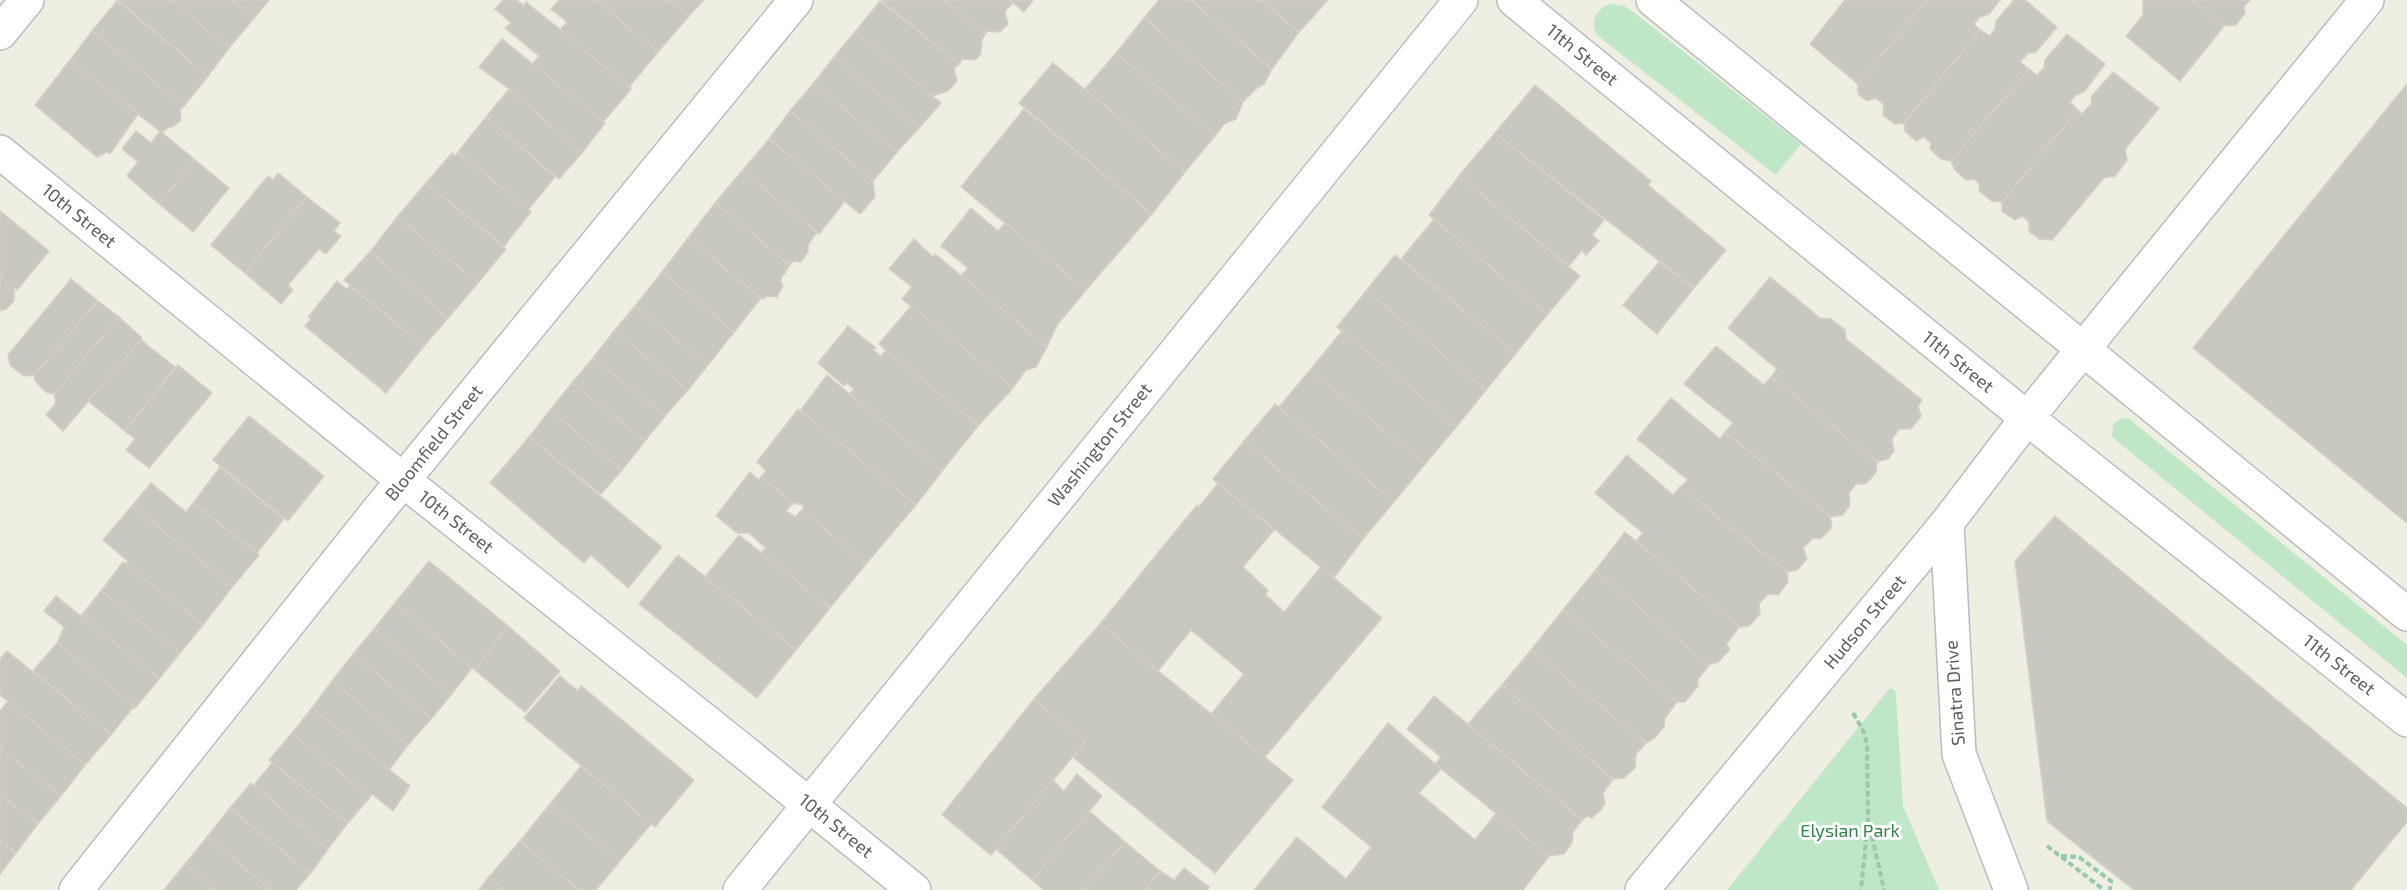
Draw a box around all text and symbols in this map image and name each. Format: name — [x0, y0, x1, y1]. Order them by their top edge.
street label: 11th Street — [1542, 19, 1623, 90]
street label: 10th Street — [38, 179, 121, 252]
street label: 11th Street — [1918, 326, 1999, 397]
street label: Washington Street — [1043, 378, 1156, 511]
street label: Bloomfield Street — [380, 380, 487, 505]
street label: 10th Street — [415, 485, 499, 557]
street label: Hudson Street — [1818, 570, 1910, 673]
street label: 11th Street — [2299, 629, 2380, 699]
street label: Sinatra Drive — [1939, 640, 1969, 747]
street label: 10th Street — [795, 789, 878, 862]
park label: Elysian Park — [1800, 819, 1900, 841]

